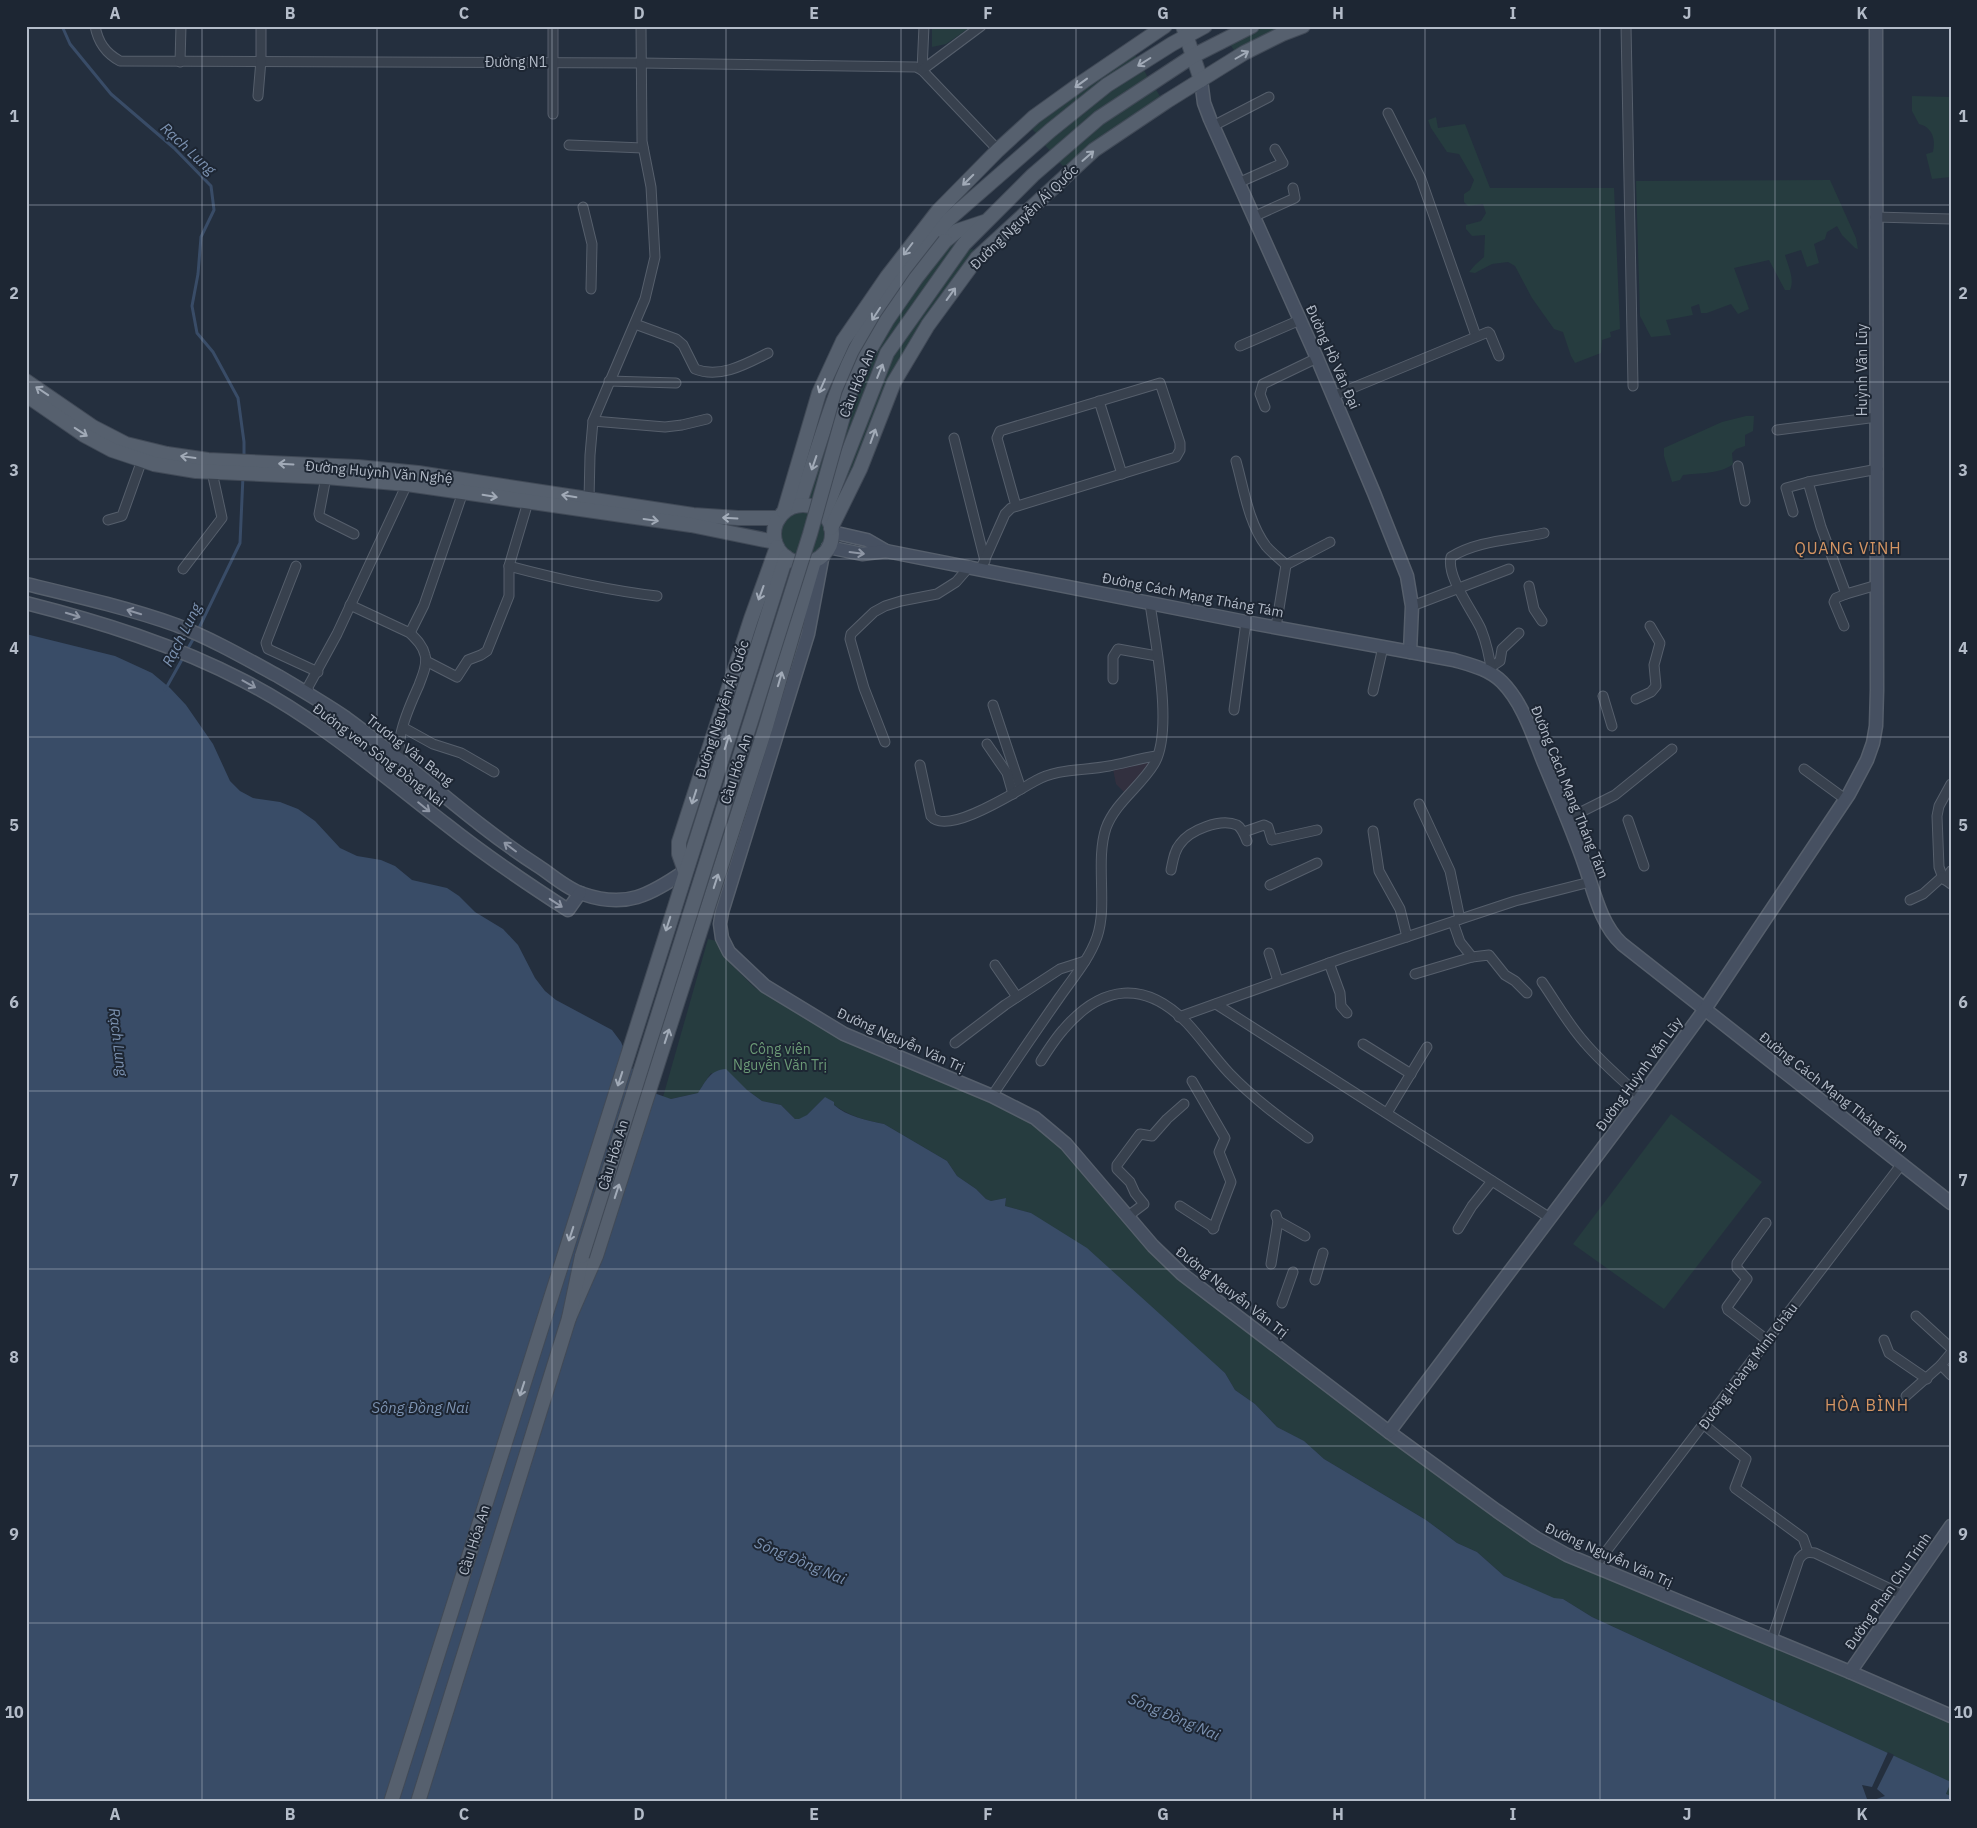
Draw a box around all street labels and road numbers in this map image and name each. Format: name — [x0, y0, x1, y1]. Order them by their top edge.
street label: Đường N1 — [485, 53, 547, 71]
street label: Đường Nguyễn Ái Quốc — [965, 160, 1082, 273]
street label: Đường Hồ Văn Đại — [1302, 302, 1364, 412]
street label: Huỳnh Văn Lũy — [1853, 324, 1871, 416]
street label: Cầu Hóa An — [835, 346, 879, 420]
street label: Đường Huỳnh Văn Nghệ — [305, 457, 454, 487]
street label: Đường Cách Mạng Tháng Tám — [1101, 569, 1285, 621]
street label: Đường Nguyễn Ái Quốc — [690, 638, 753, 780]
street label: Đường ven Sông Đồng Nai — [309, 699, 449, 811]
street label: Đường Cách Mạng Tháng Tám — [1527, 703, 1613, 881]
street label: Trương Văn Bang — [363, 710, 458, 790]
street label: Cầu Hóa An — [716, 732, 756, 806]
street label: Đường Nguyễn Văn Trị — [834, 1004, 968, 1076]
street label: Đường Huỳnh Văn Lũy — [1592, 1013, 1686, 1135]
street label: Đường Cách Mạng Tháng Tám — [1756, 1028, 1912, 1156]
street label: Cầu Hóa An — [594, 1118, 632, 1192]
street label: Đường Nguyễn Văn Trị — [1172, 1242, 1292, 1342]
street label: Đường Hoàng Minh Châu — [1695, 1299, 1801, 1433]
street label: Cầu Hóa An — [454, 1503, 494, 1577]
street label: Đường Nguyễn Văn Trị — [1542, 1519, 1676, 1591]
street label: Đường Phan Chu Trinh — [1841, 1529, 1935, 1653]

